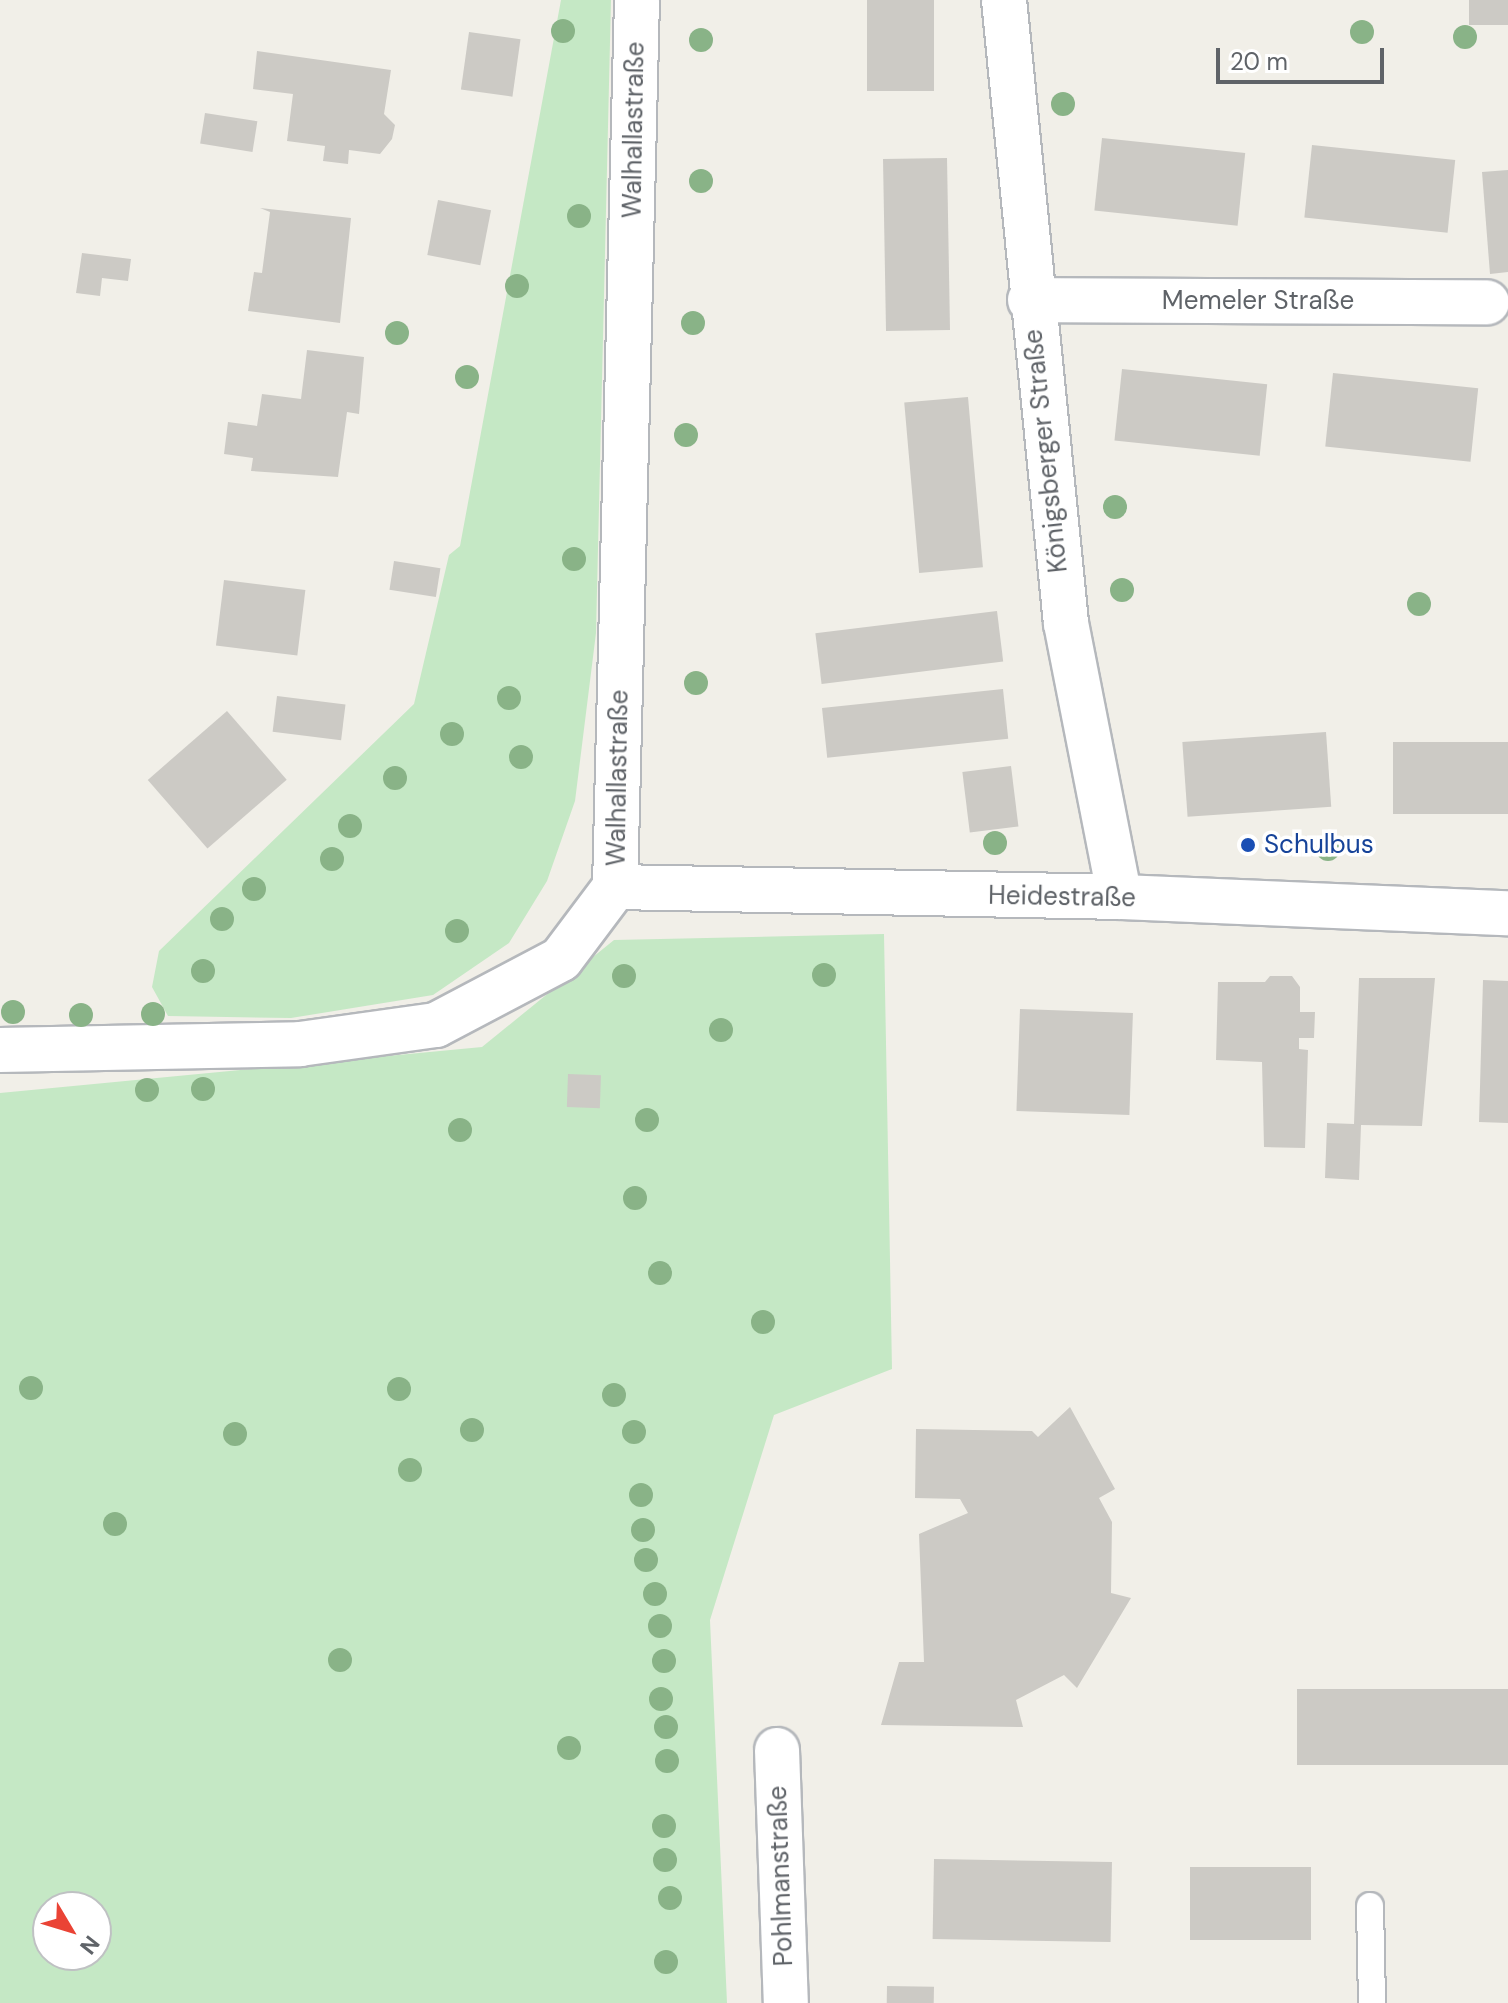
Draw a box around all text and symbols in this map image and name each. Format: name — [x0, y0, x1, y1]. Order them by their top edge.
scale bar — [1220, 32, 1388, 82]
street label: Walhallastraße — [617, 41, 651, 219]
text: 20 m — [1230, 46, 1288, 77]
street label: Memeler Straße — [1162, 285, 1354, 317]
street label: Königsberger Straße — [1018, 328, 1074, 574]
street label: Walhallastraße — [601, 689, 635, 867]
place label: Schulbus — [1264, 829, 1374, 861]
marker: Schulbus — [1239, 836, 1257, 854]
street label: Heidestraße — [988, 880, 1136, 914]
street label: Pohlmanstraße — [762, 1785, 800, 1967]
north arrow — [32, 1891, 112, 1971]
text: N — [73, 1930, 106, 1960]

